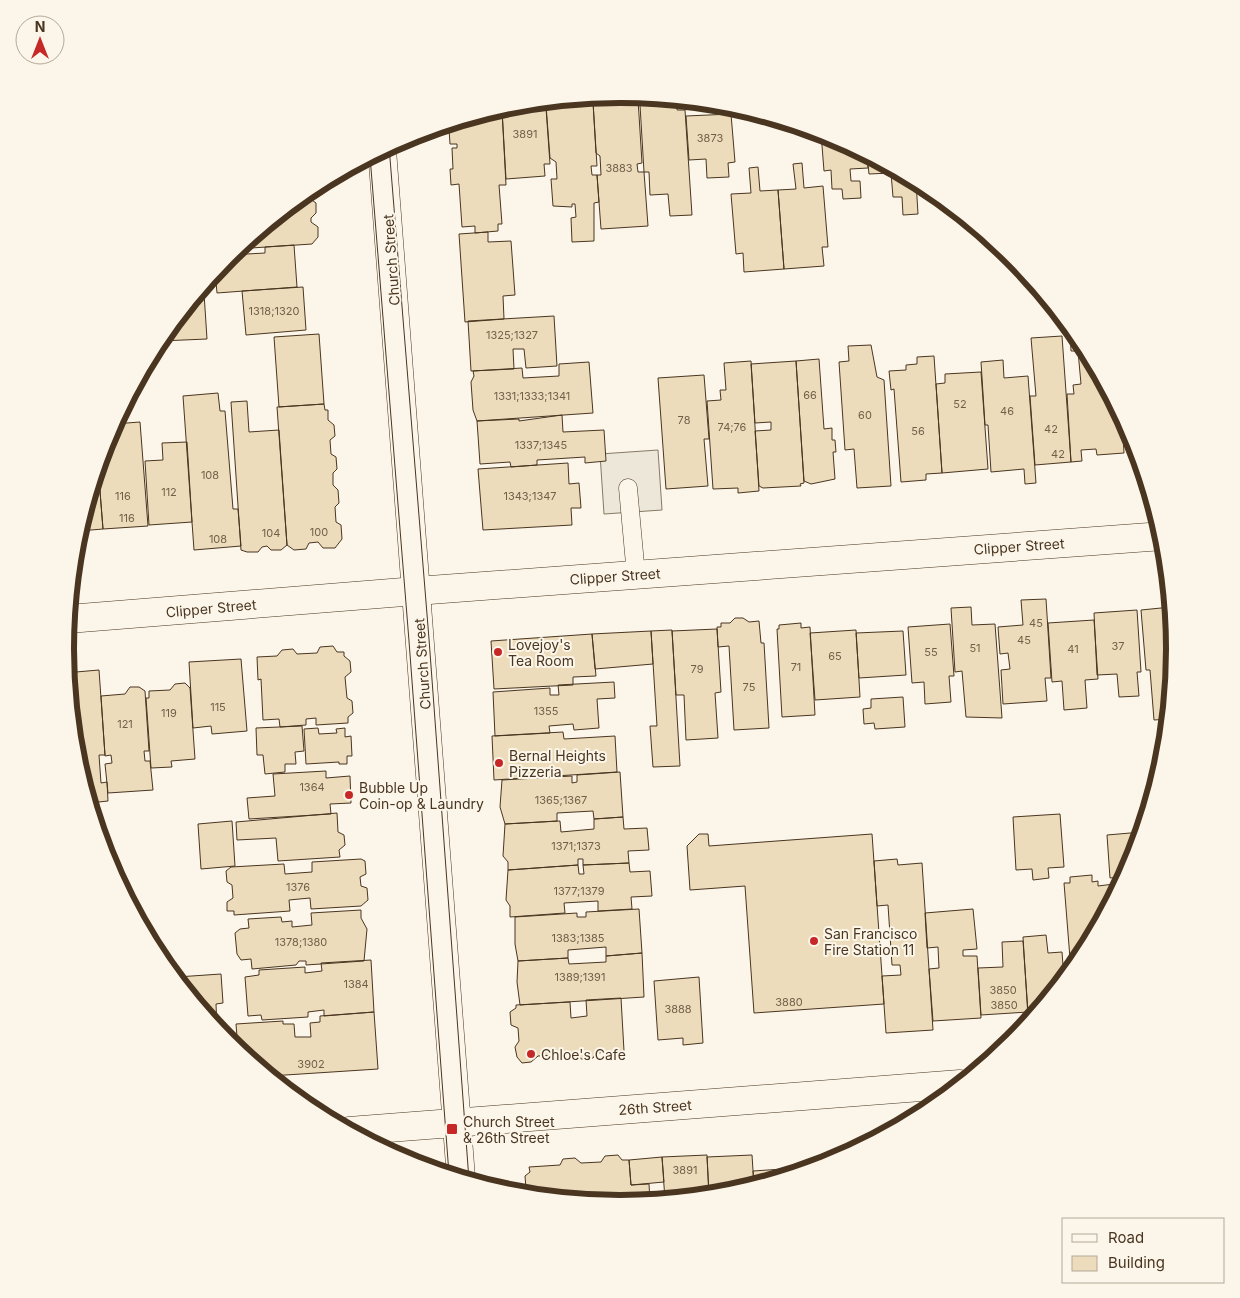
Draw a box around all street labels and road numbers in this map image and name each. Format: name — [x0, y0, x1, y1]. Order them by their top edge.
street label: Church Street — [379, 213, 403, 306]
street label: Clipper Street — [973, 534, 1065, 558]
street label: Clipper Street — [569, 564, 661, 588]
street label: Clipper Street — [165, 596, 257, 620]
street label: Church Street — [410, 617, 434, 710]
street label: 26th Street — [618, 1096, 693, 1118]

